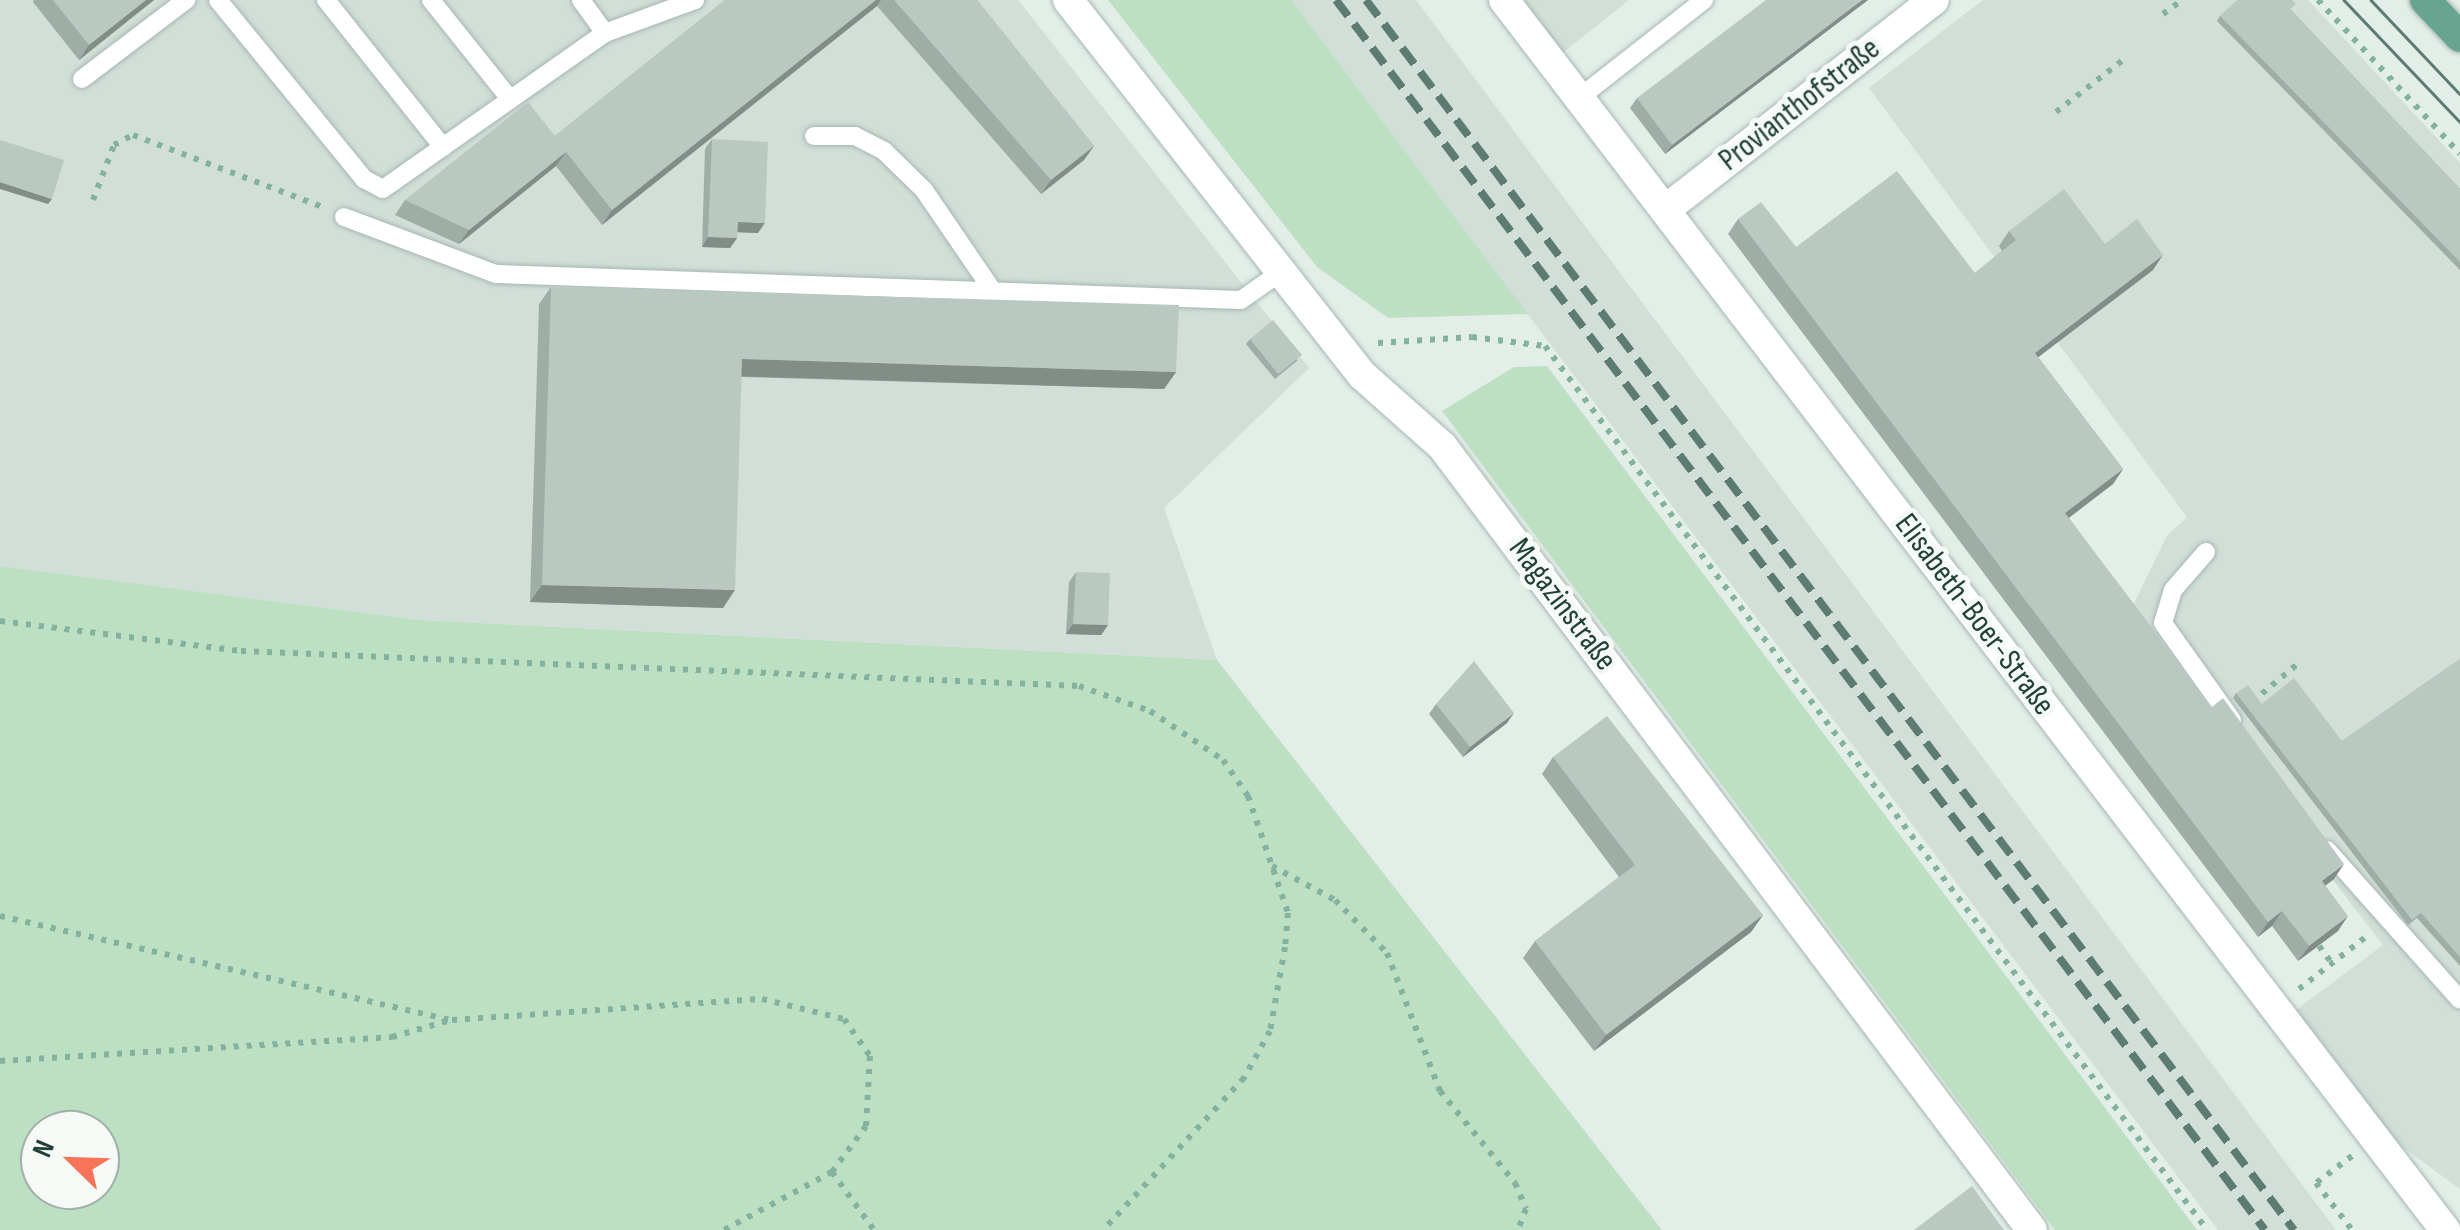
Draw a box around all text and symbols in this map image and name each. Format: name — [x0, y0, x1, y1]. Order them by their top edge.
street label: Provianthofstraße — [1712, 30, 1888, 180]
street label: Elisabeth-Boer-Straße — [1886, 507, 2062, 723]
street label: Magazinstraße — [1500, 531, 1624, 679]
north arrow — [20, 1110, 120, 1210]
text: N — [26, 1136, 62, 1162]

